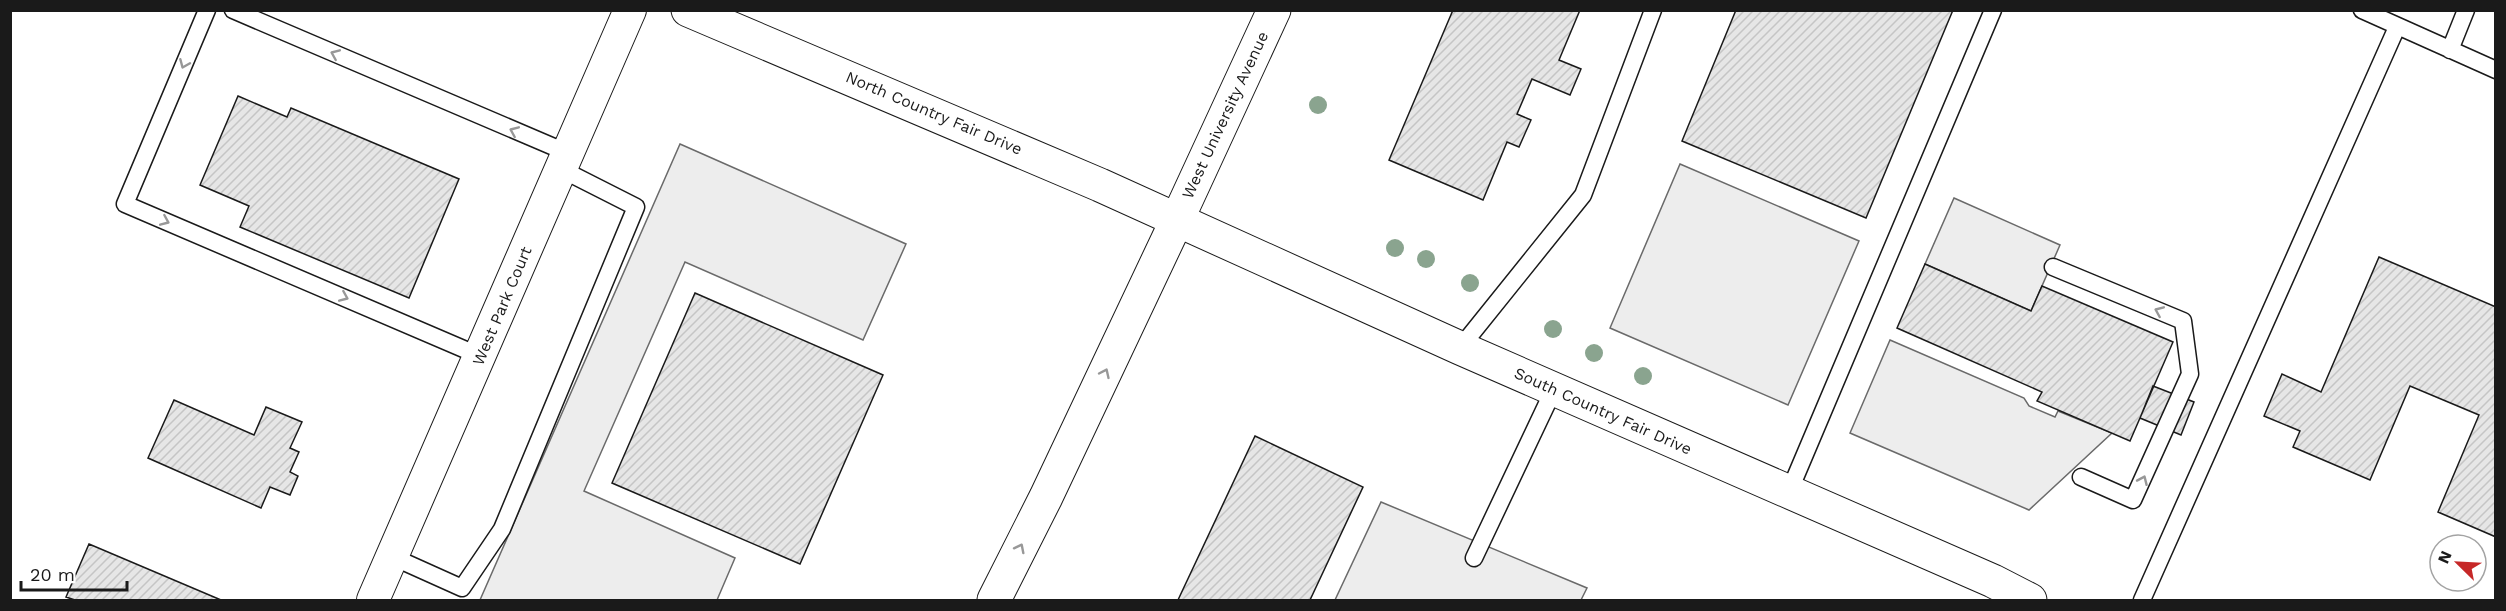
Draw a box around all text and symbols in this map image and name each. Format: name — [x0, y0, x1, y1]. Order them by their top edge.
street label: West University Avenue — [1178, 28, 1272, 202]
one-way arrow — [330, 49, 341, 61]
one-way arrow — [180, 58, 192, 69]
street label: North Country Fair Drive — [843, 67, 1025, 159]
one-way arrow — [509, 126, 520, 138]
one-way arrow — [159, 214, 170, 226]
street label: West Park Court — [468, 243, 536, 368]
one-way arrow — [338, 290, 349, 302]
one-way arrow — [2154, 306, 2165, 318]
street label: South Country Fair Drive — [1511, 363, 1695, 459]
one-way arrow — [1097, 368, 1109, 379]
one-way arrow — [2135, 475, 2147, 486]
north arrow — [2428, 533, 2488, 593]
one-way arrow — [1013, 544, 1025, 555]
text: N — [2434, 548, 2456, 566]
scale bar — [21, 554, 128, 592]
text: 20 m — [30, 564, 75, 585]

